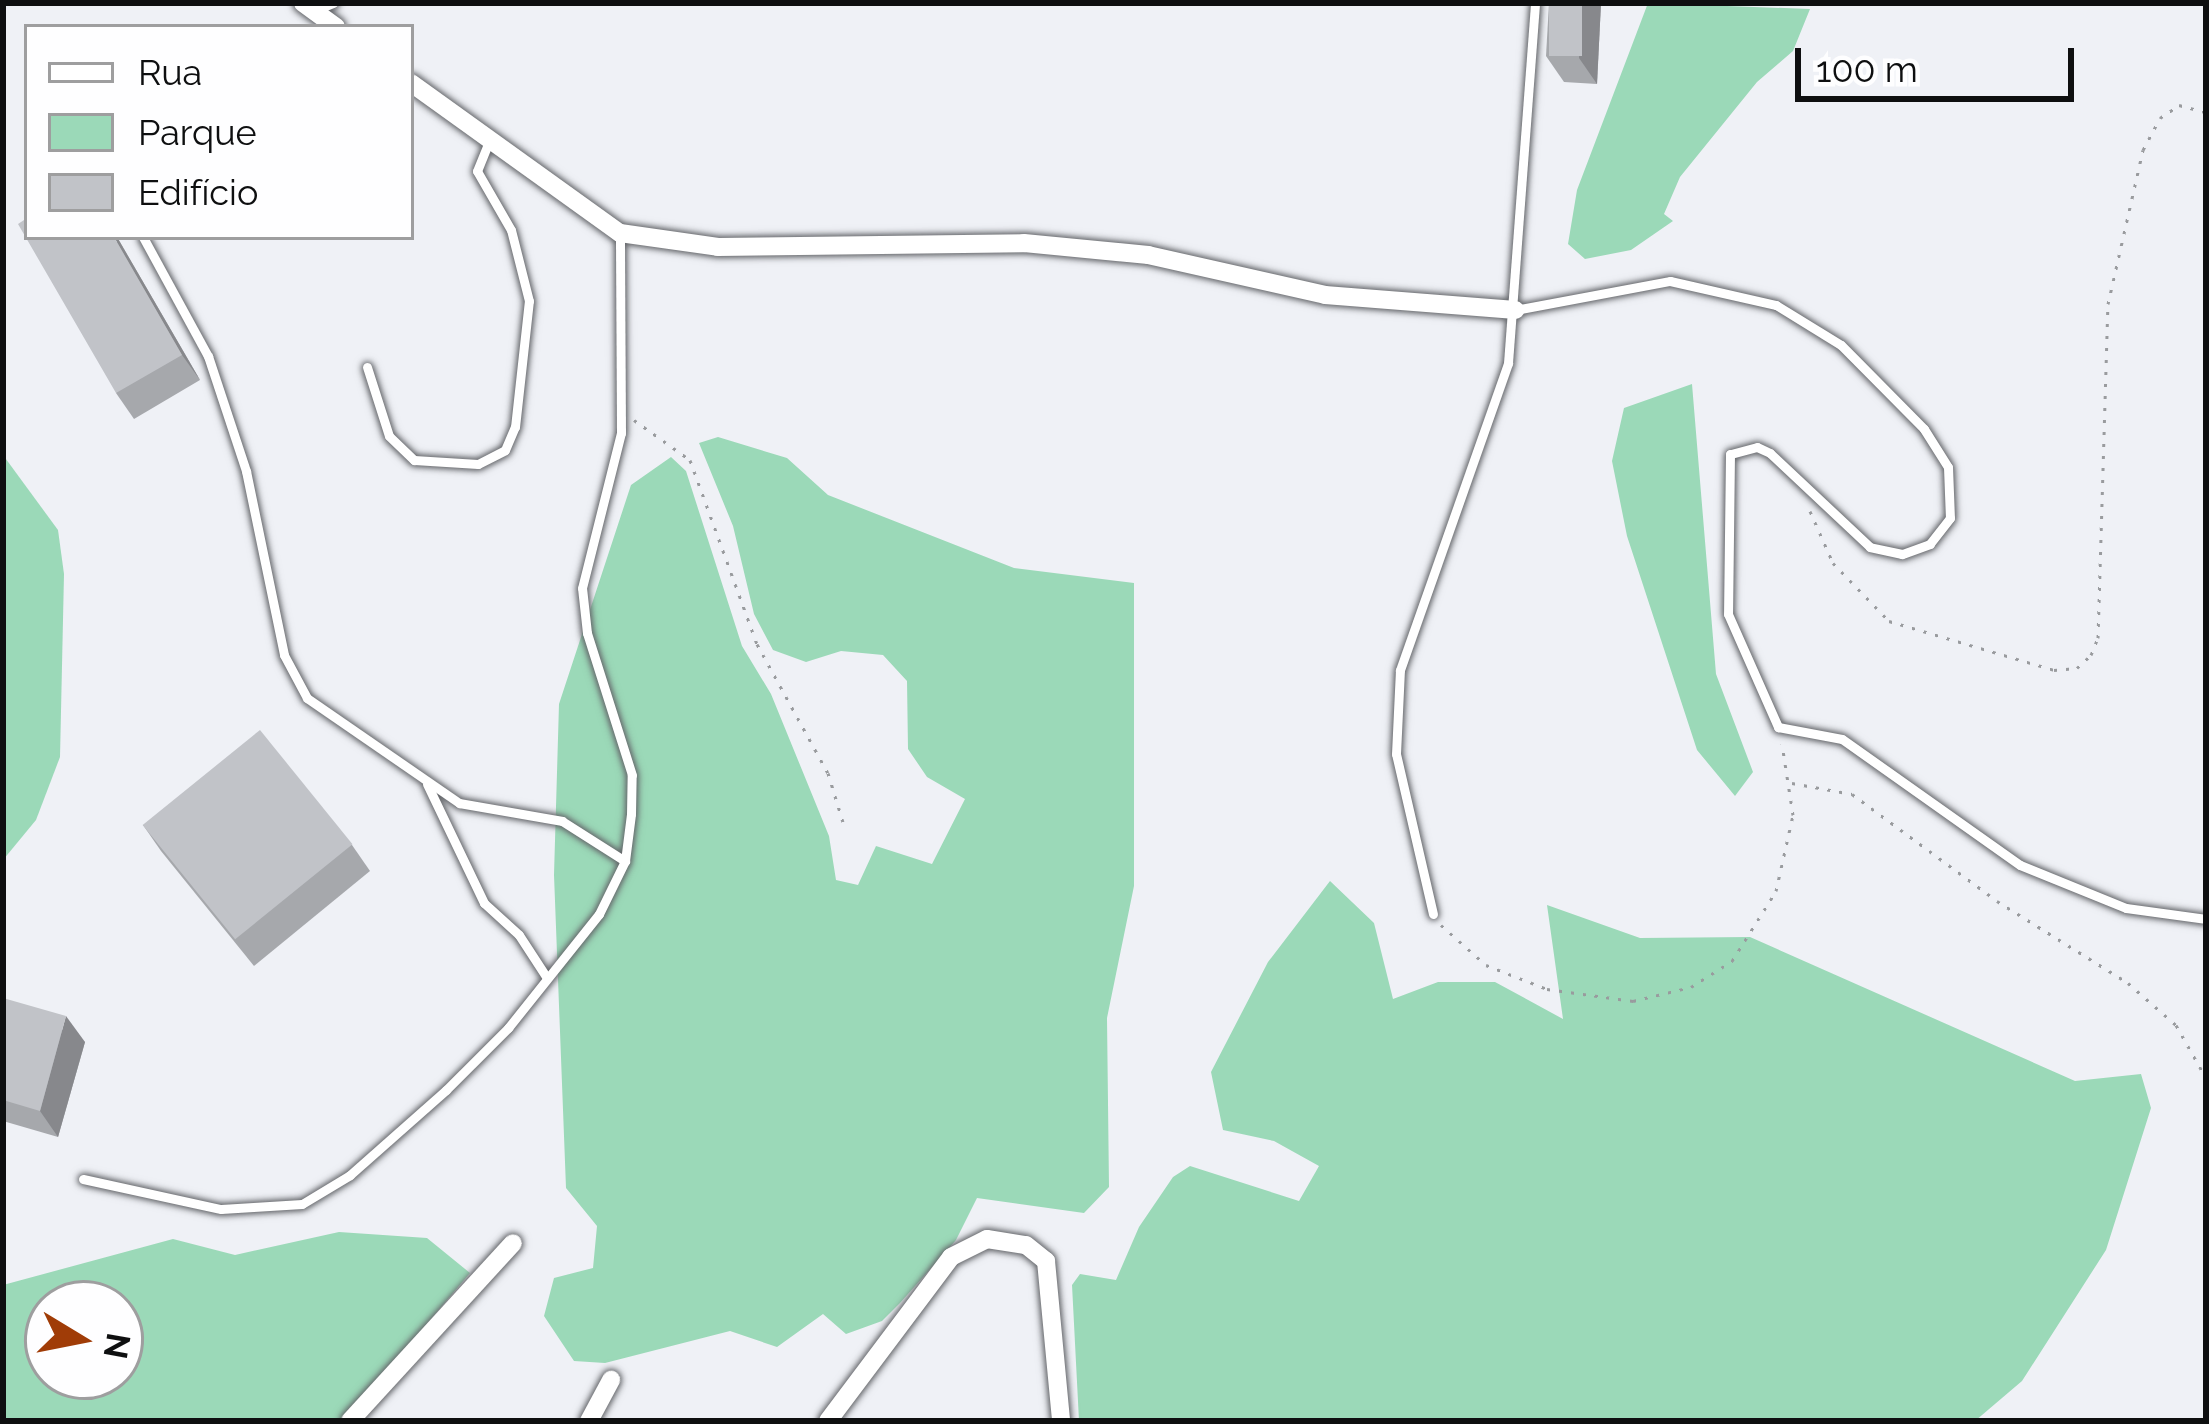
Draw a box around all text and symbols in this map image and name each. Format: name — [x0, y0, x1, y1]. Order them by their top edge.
legend — [24, 24, 414, 240]
scale bar — [1801, 24, 2080, 98]
text: 100 m — [1816, 48, 1918, 90]
text: Rua — [138, 51, 202, 93]
text: Parque — [138, 111, 257, 153]
text: Edifício — [138, 171, 258, 213]
north arrow — [24, 1280, 144, 1400]
text: N — [96, 1330, 138, 1362]

